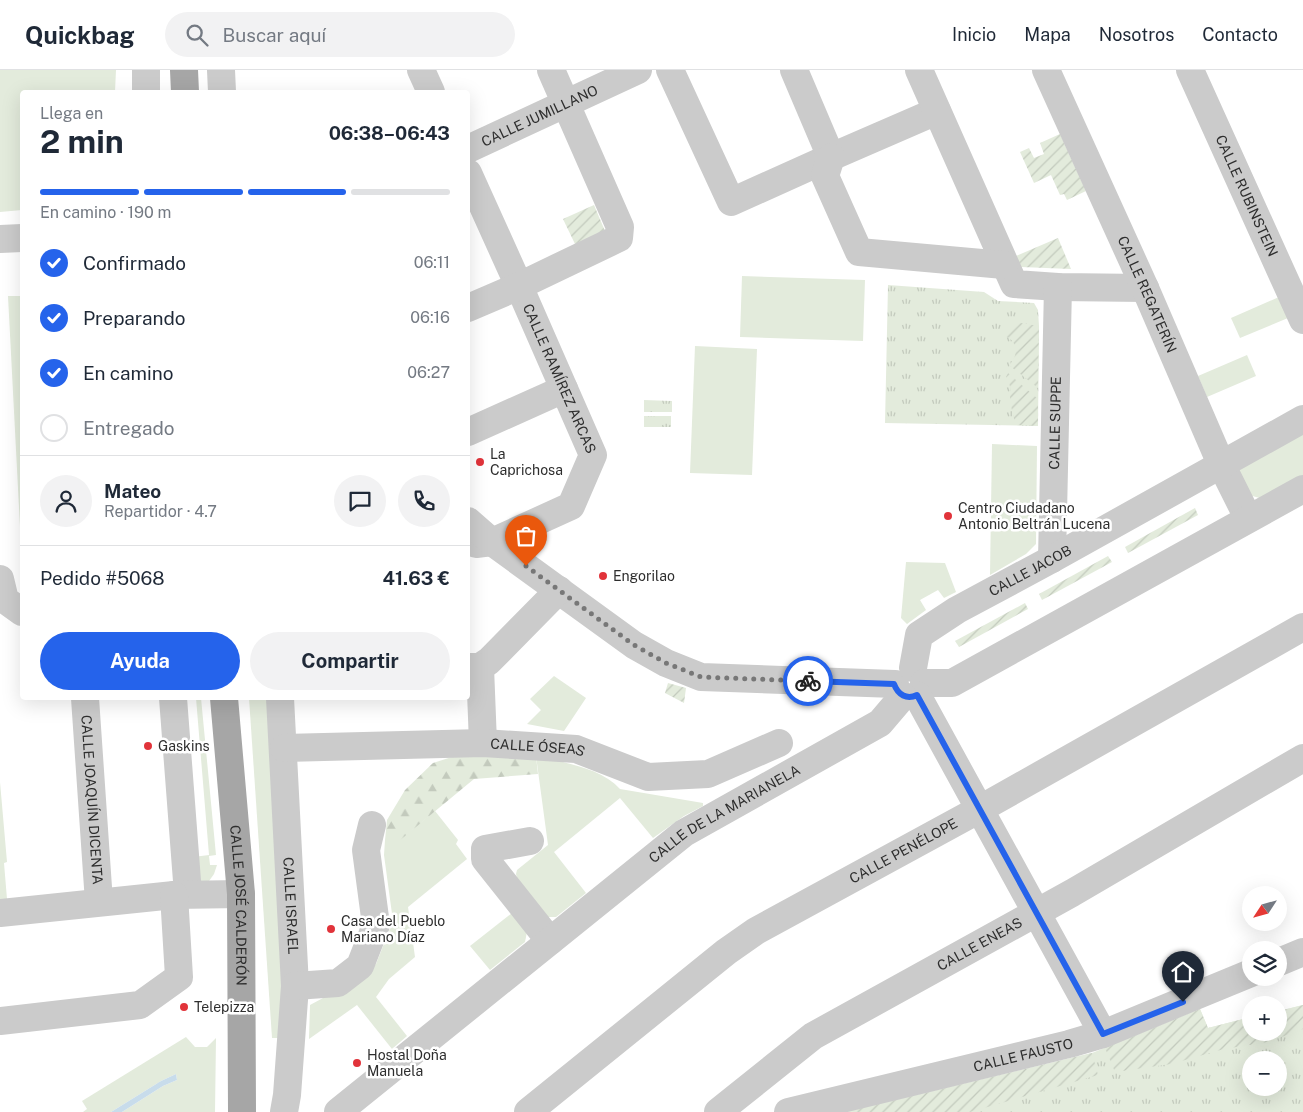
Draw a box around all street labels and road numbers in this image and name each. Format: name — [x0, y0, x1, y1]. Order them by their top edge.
street label: CALLE JUMILLANO — [479, 82, 600, 150]
street label: CALLE RUBINSTEIN — [1212, 133, 1281, 259]
street label: CALLE REGATERÍN — [1114, 233, 1180, 355]
street label: CALLE RAMÍREZ ARCAS — [520, 301, 599, 456]
street label: CALLE SUPPE — [1046, 376, 1064, 470]
street label: CALLE JACOB — [986, 542, 1074, 599]
street label: CALLE JOAQUÍN DICENTA — [78, 714, 106, 885]
street label: CALLE ÓSEAS — [490, 735, 588, 760]
street label: CALLE DE LA MARIANELA — [646, 762, 803, 866]
street label: CALLE PENÉLOPE — [847, 815, 960, 887]
street label: CALLE JOSÉ CALDERÓN — [227, 824, 251, 986]
street label: CALLE ISRAEL — [280, 857, 301, 955]
street label: CALLE ENEAS — [934, 914, 1025, 974]
street label: CALLE FAUSTO — [972, 1035, 1075, 1075]

